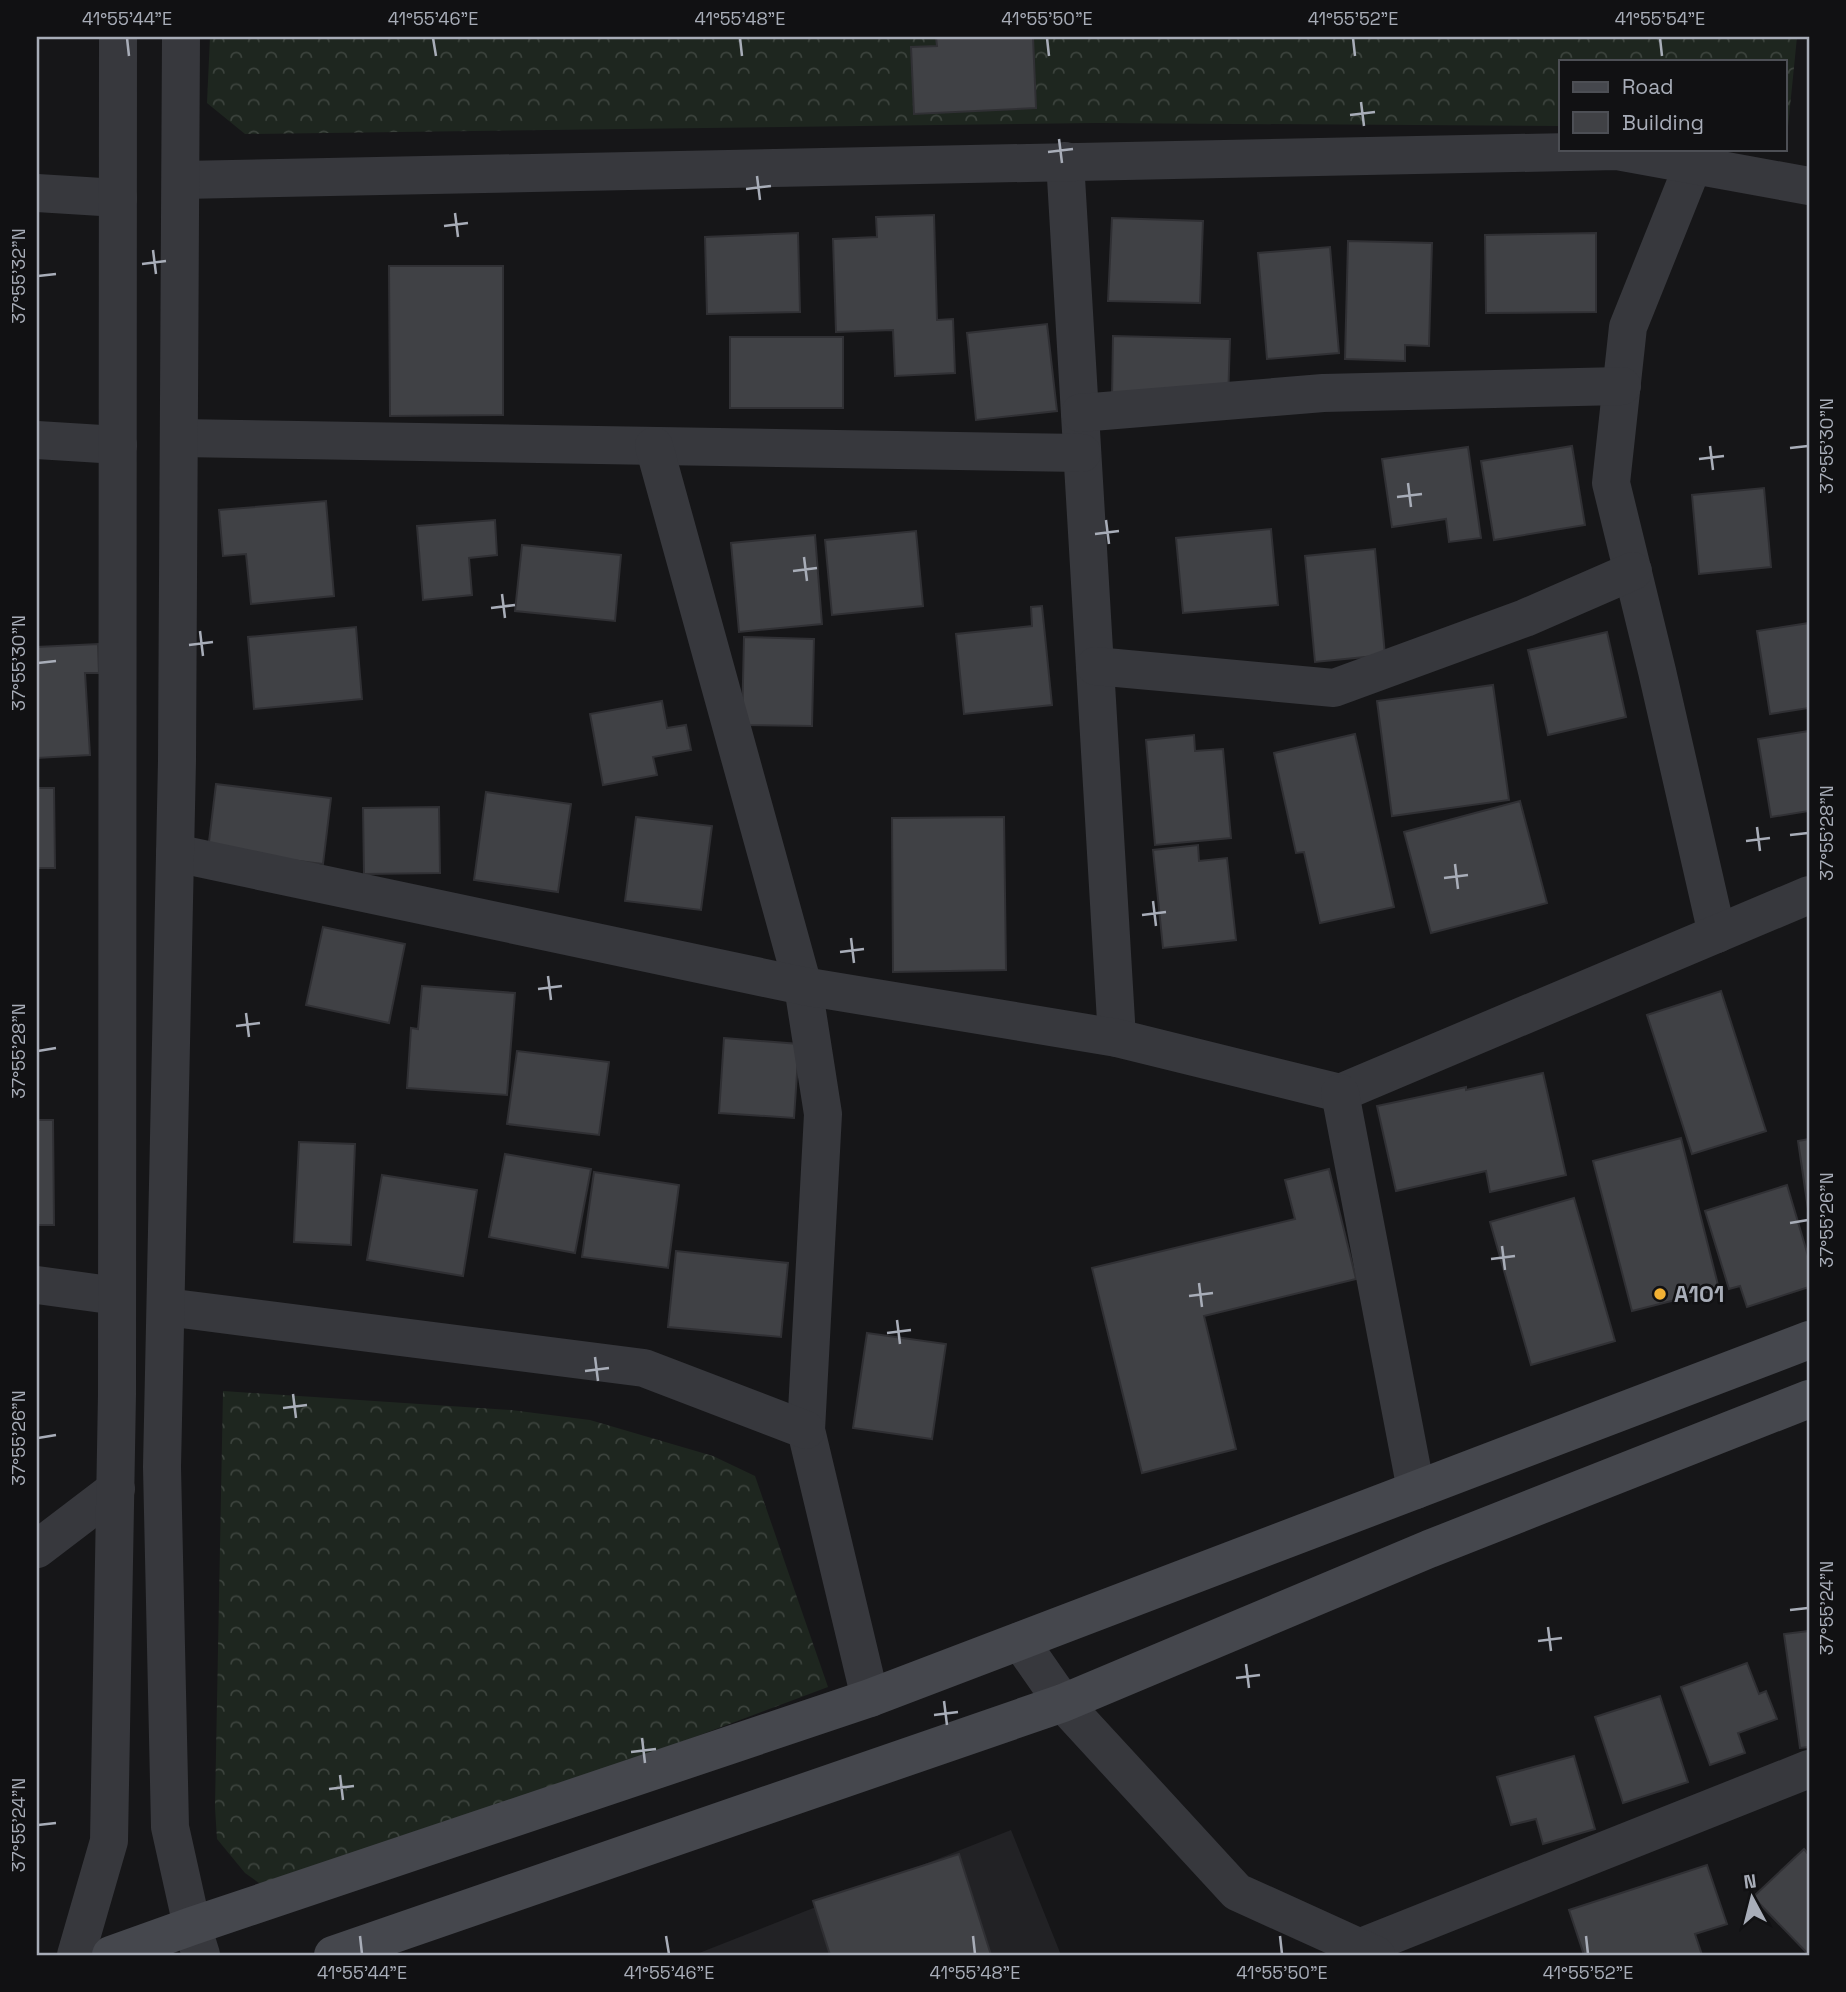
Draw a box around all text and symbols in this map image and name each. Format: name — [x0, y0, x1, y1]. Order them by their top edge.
text: 41°55'44"E — [82, 7, 172, 30]
text: 41°55'46"E — [388, 7, 478, 30]
text: 41°55'48"E — [695, 7, 785, 30]
text: 41°55'50"E — [1001, 7, 1093, 30]
text: 41°55'52"E — [1308, 7, 1398, 30]
text: 41°55'54"E — [1615, 7, 1705, 30]
legend — [1559, 60, 1786, 150]
text: Road — [1622, 73, 1674, 100]
text: Building — [1622, 109, 1704, 136]
text: 37°55'32"N — [7, 228, 30, 324]
text: 37°55'30"N — [1815, 398, 1838, 494]
text: 37°55'30"N — [7, 615, 30, 711]
text: 37°55'28"N — [1815, 785, 1838, 881]
text: 37°55'28"N — [7, 1003, 30, 1099]
text: 37°55'26"N — [1815, 1172, 1838, 1268]
place label: A101 — [1674, 1279, 1724, 1309]
marker: A101 — [1652, 1286, 1668, 1302]
text: 37°55'26"N — [7, 1390, 30, 1486]
text: 37°55'24"N — [1815, 1561, 1838, 1655]
text: 37°55'24"N — [7, 1778, 30, 1872]
north arrow — [1716, 1862, 1786, 1932]
text: N — [1742, 1868, 1758, 1895]
text: 41°55'44"E — [317, 1961, 407, 1984]
text: 41°55'46"E — [624, 1961, 714, 1984]
text: 41°55'48"E — [930, 1961, 1020, 1984]
text: 41°55'50"E — [1236, 1961, 1328, 1984]
text: 41°55'52"E — [1543, 1961, 1633, 1984]

